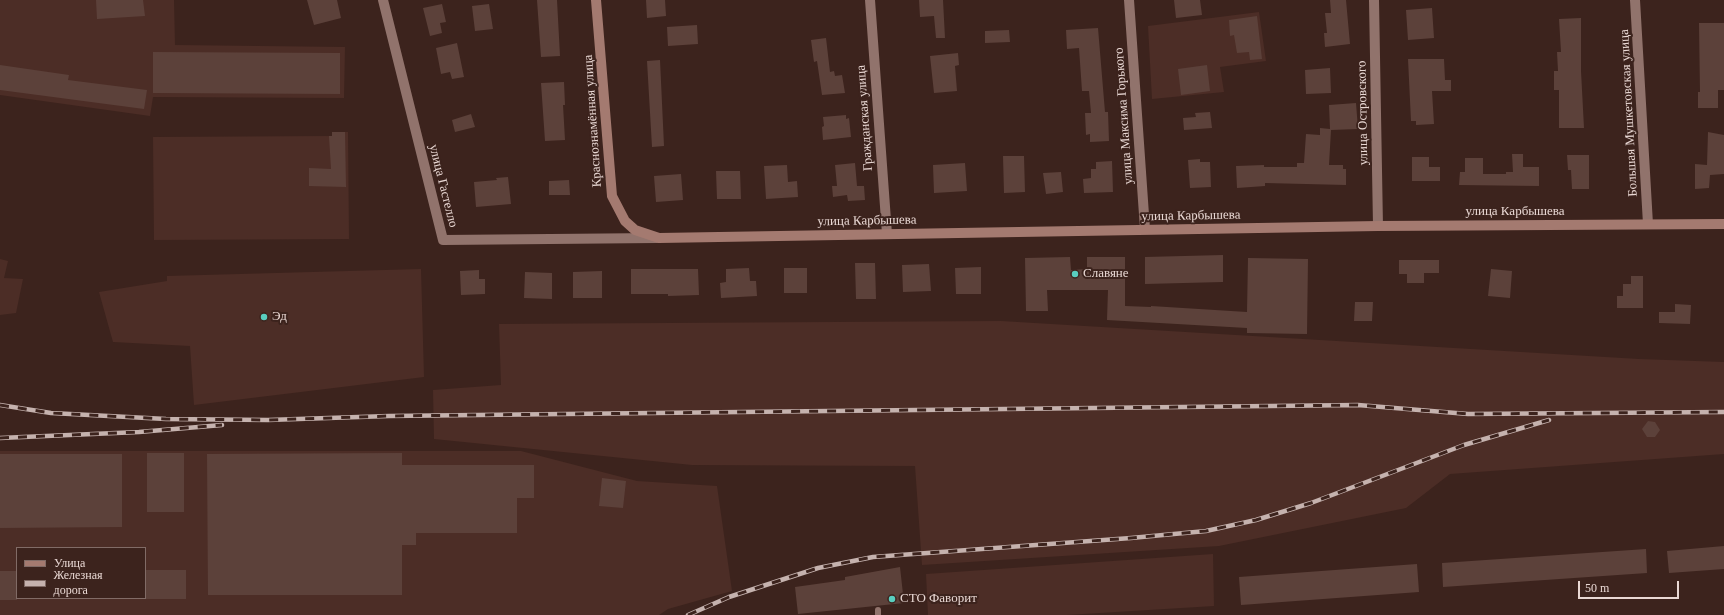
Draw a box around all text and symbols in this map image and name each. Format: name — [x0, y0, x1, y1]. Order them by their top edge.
street label: Большая Мушкетовская улица — [1617, 29, 1641, 197]
street label: улица Максима Горького — [1111, 47, 1137, 185]
street label: Краснознамённая улица — [581, 54, 605, 188]
street label: улица Островского — [1354, 60, 1372, 166]
street label: Гражданская улица — [854, 64, 876, 172]
street label: улица Гастелло — [425, 143, 461, 229]
street label: улица Карбышева — [1466, 204, 1564, 220]
street label: улица Карбышева — [1141, 207, 1241, 225]
street label: улица Карбышева — [817, 212, 917, 230]
place label: Славяне — [1083, 266, 1129, 282]
marker: Славяне — [1070, 269, 1080, 279]
place label: Эд — [272, 309, 287, 325]
marker: Эд — [259, 312, 269, 322]
legend — [16, 547, 146, 599]
text: Улица — [54, 556, 85, 570]
text: Железная дорога — [54, 568, 103, 597]
scale bar — [1580, 573, 1681, 599]
text: 50 m — [1585, 581, 1609, 595]
place label: СТО Фаворит — [900, 591, 977, 607]
marker: СТО Фаворит — [887, 594, 897, 604]

